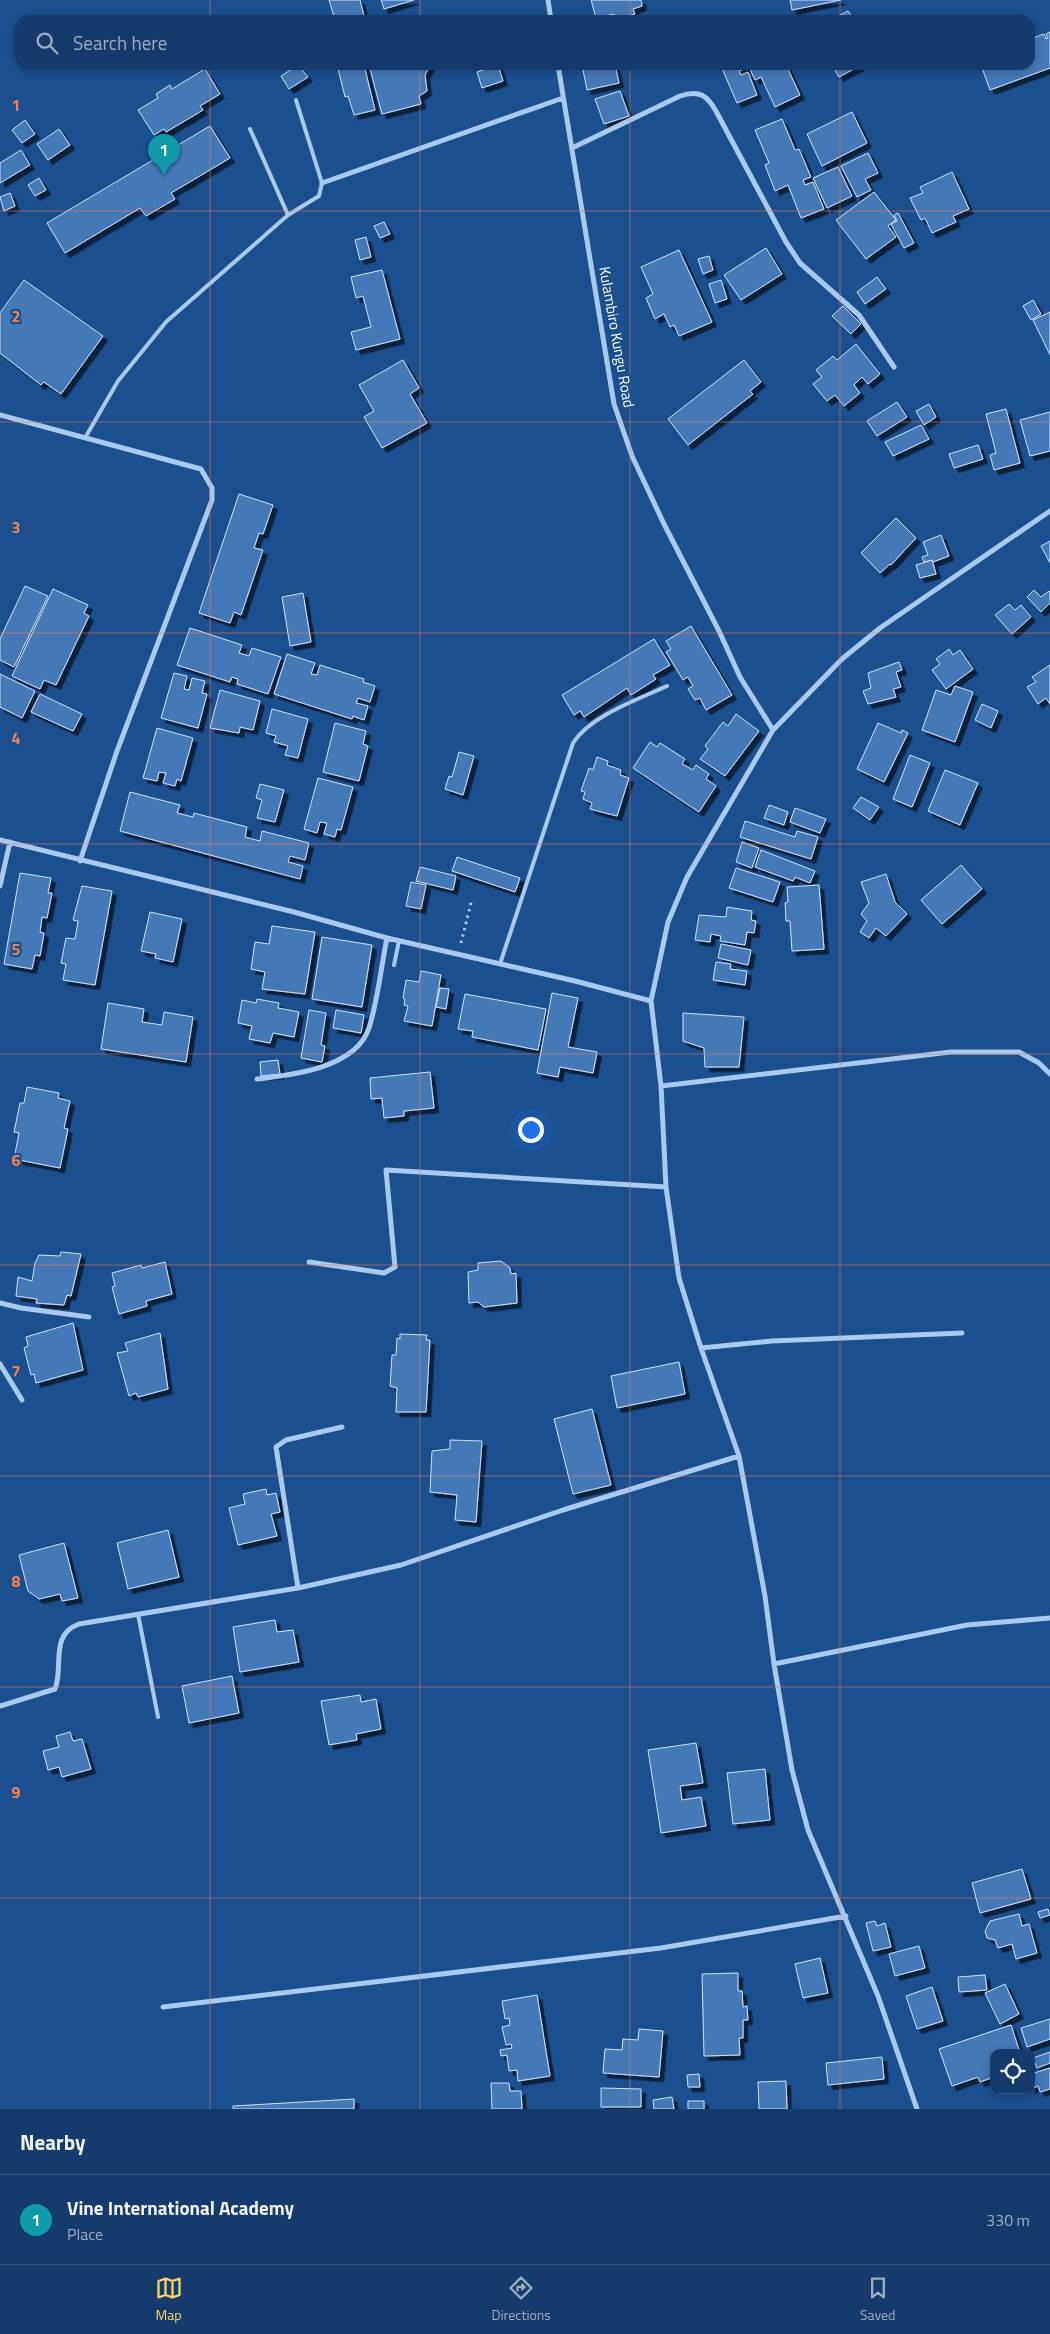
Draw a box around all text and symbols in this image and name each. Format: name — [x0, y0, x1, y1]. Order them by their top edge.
search box — [15, 15, 1035, 70]
text: Search here — [73, 28, 167, 57]
icon: search — [33, 29, 61, 57]
text: 1 — [12, 93, 20, 117]
pin: 1 — [148, 134, 180, 175]
street label: Kulambiro Kungu Road — [593, 265, 641, 409]
text: 2 — [12, 304, 20, 328]
text: 3 — [12, 515, 20, 539]
text: 4 — [12, 726, 21, 750]
text: 5 — [12, 937, 21, 961]
your location — [518, 1117, 544, 1143]
text: 6 — [12, 1148, 21, 1172]
text: 7 — [12, 1359, 20, 1383]
text: 8 — [12, 1569, 21, 1593]
text: 9 — [12, 1780, 21, 1804]
map controls — [990, 2049, 1035, 2094]
button: locate — [990, 2049, 1035, 2094]
text: Nearby — [20, 2126, 85, 2158]
text: Vine International Academy — [67, 2193, 294, 2222]
text: 1 — [32, 2208, 40, 2232]
text: 330 m — [986, 2208, 1030, 2232]
text: Place — [67, 2222, 103, 2246]
tab: Map — [155, 2274, 183, 2325]
tab: Directions — [492, 2274, 551, 2325]
tab: Saved — [860, 2274, 896, 2325]

